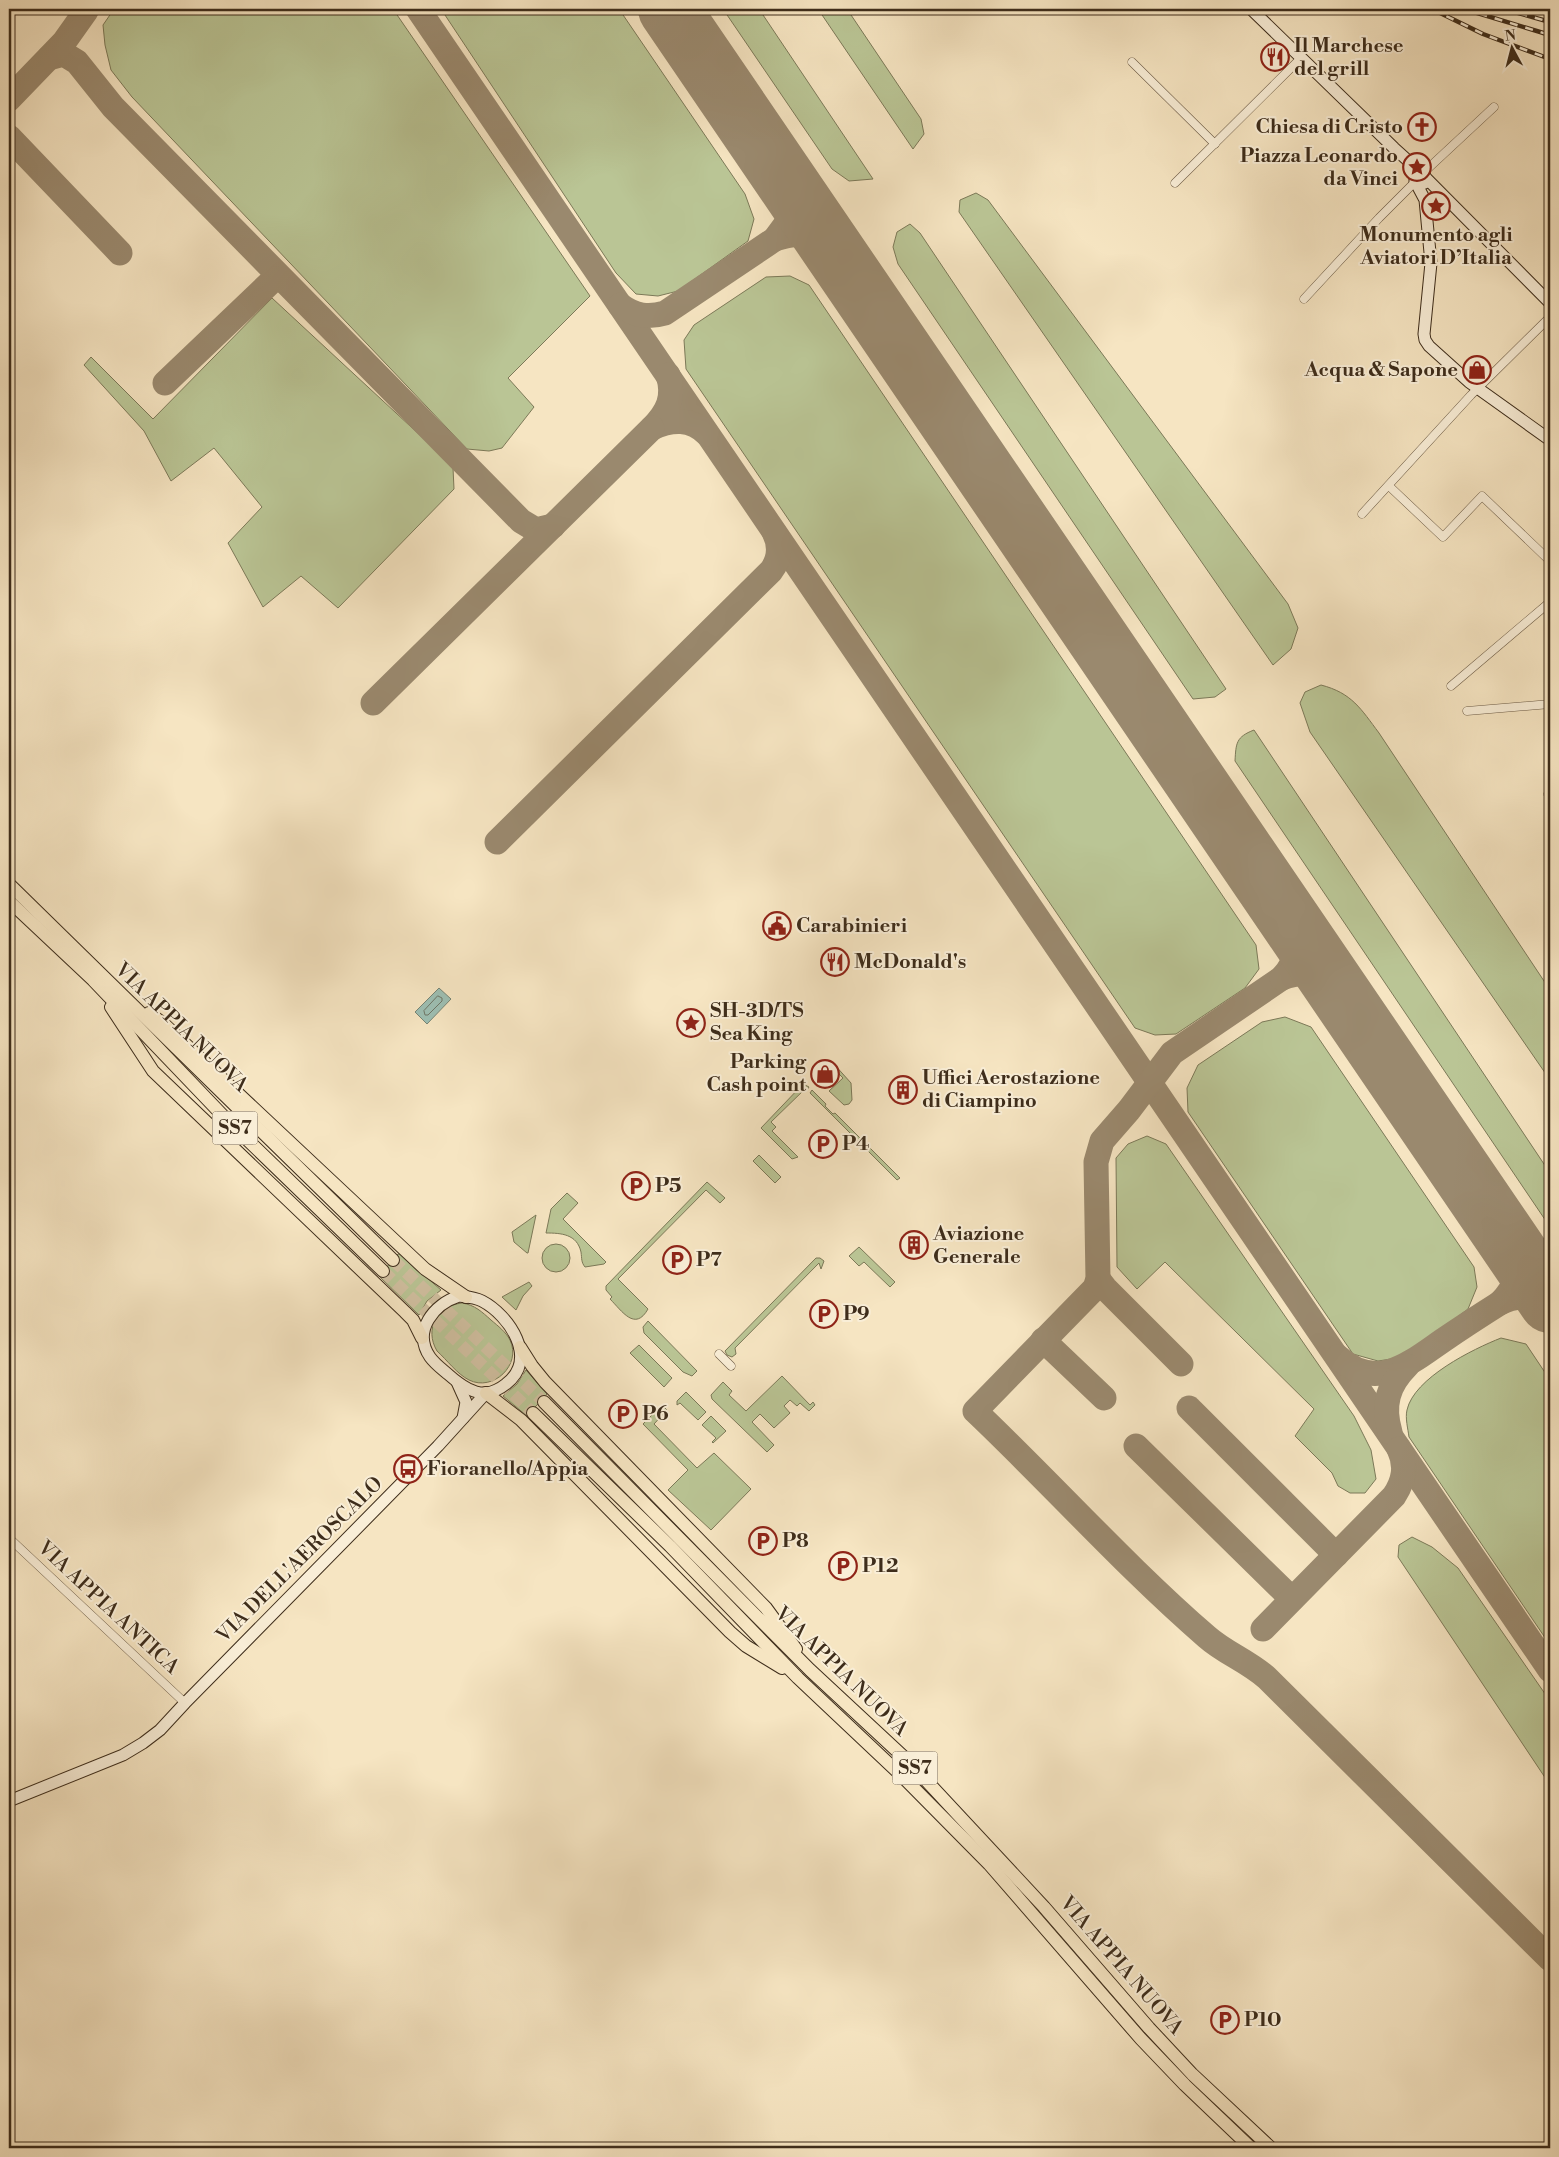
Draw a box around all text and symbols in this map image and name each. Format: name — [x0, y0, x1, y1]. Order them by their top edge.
north arrow — [1486, 22, 1536, 72]
text: N — [1504, 26, 1517, 46]
place label: Il Marchese del grill — [1294, 34, 1404, 82]
restaurant icon: Il Marchese del grill — [1260, 42, 1290, 72]
church icon: Chiesa di Cristo — [1407, 112, 1437, 142]
place label: Chiesa di Cristo — [1256, 115, 1403, 140]
place label: Piazza Leonardo da Vinci — [1240, 144, 1399, 192]
place icon: Piazza Leonardo da Vinci — [1402, 152, 1432, 182]
place icon: Monumento agli Aviatori D’Italia — [1421, 191, 1451, 221]
place label: Monumento agli Aviatori D’Italia — [1359, 223, 1513, 271]
shop icon: Acqua & Sapone — [1462, 355, 1492, 385]
place label: Acqua & Sapone — [1304, 358, 1458, 383]
public building icon: Carabinieri — [762, 911, 792, 941]
place label: Carabinieri — [796, 914, 908, 939]
restaurant icon: McDonald's — [820, 947, 850, 977]
place label: McDonald's — [854, 950, 966, 975]
street label: VIA APPIA NUOVA — [108, 957, 254, 1099]
place label: SH-3D/TS Sea King — [710, 999, 804, 1047]
place icon: SH-3D/TS Sea King — [676, 1008, 706, 1038]
place label: Parking Cash point — [707, 1050, 807, 1098]
shop icon: Parking Cash point — [810, 1059, 840, 1089]
place label: Uffici Aerostazione di Ciampino — [922, 1066, 1100, 1114]
building icon: Uffici Aerostazione di Ciampino — [888, 1075, 918, 1105]
road number: SS7 — [212, 1112, 258, 1144]
parking icon: P4 — [808, 1129, 838, 1159]
place label: P4 — [842, 1132, 869, 1157]
parking icon: P5 — [621, 1171, 651, 1201]
place label: P5 — [655, 1174, 681, 1199]
place label: Aviazione Generale — [932, 1222, 1024, 1270]
building icon: Aviazione Generale — [899, 1230, 929, 1260]
parking icon: P7 — [662, 1245, 692, 1275]
place label: P7 — [696, 1248, 722, 1273]
parking icon: P9 — [809, 1299, 839, 1329]
place label: P9 — [843, 1302, 870, 1327]
parking icon: P6 — [608, 1399, 638, 1429]
place label: P6 — [642, 1402, 669, 1427]
bus stop icon: Fioranello/Appia — [393, 1454, 423, 1484]
place label: Fioranello/Appia — [427, 1457, 588, 1482]
street label: VIA DELL'AEROSCALO — [211, 1472, 388, 1649]
parking icon: P8 — [748, 1526, 778, 1556]
place label: P8 — [782, 1529, 809, 1554]
street label: VIA APPIA ANTICA — [31, 1535, 185, 1681]
parking icon: P12 — [828, 1551, 858, 1581]
place label: P12 — [862, 1554, 899, 1579]
street label: VIA APPIA NUOVA — [768, 1601, 914, 1743]
road number: SS7 — [892, 1752, 938, 1785]
street label: VIA APPIA NUOVA — [1053, 1891, 1189, 2042]
parking icon: P10 — [1210, 2005, 1240, 2035]
place label: P10 — [1244, 2008, 1282, 2033]

